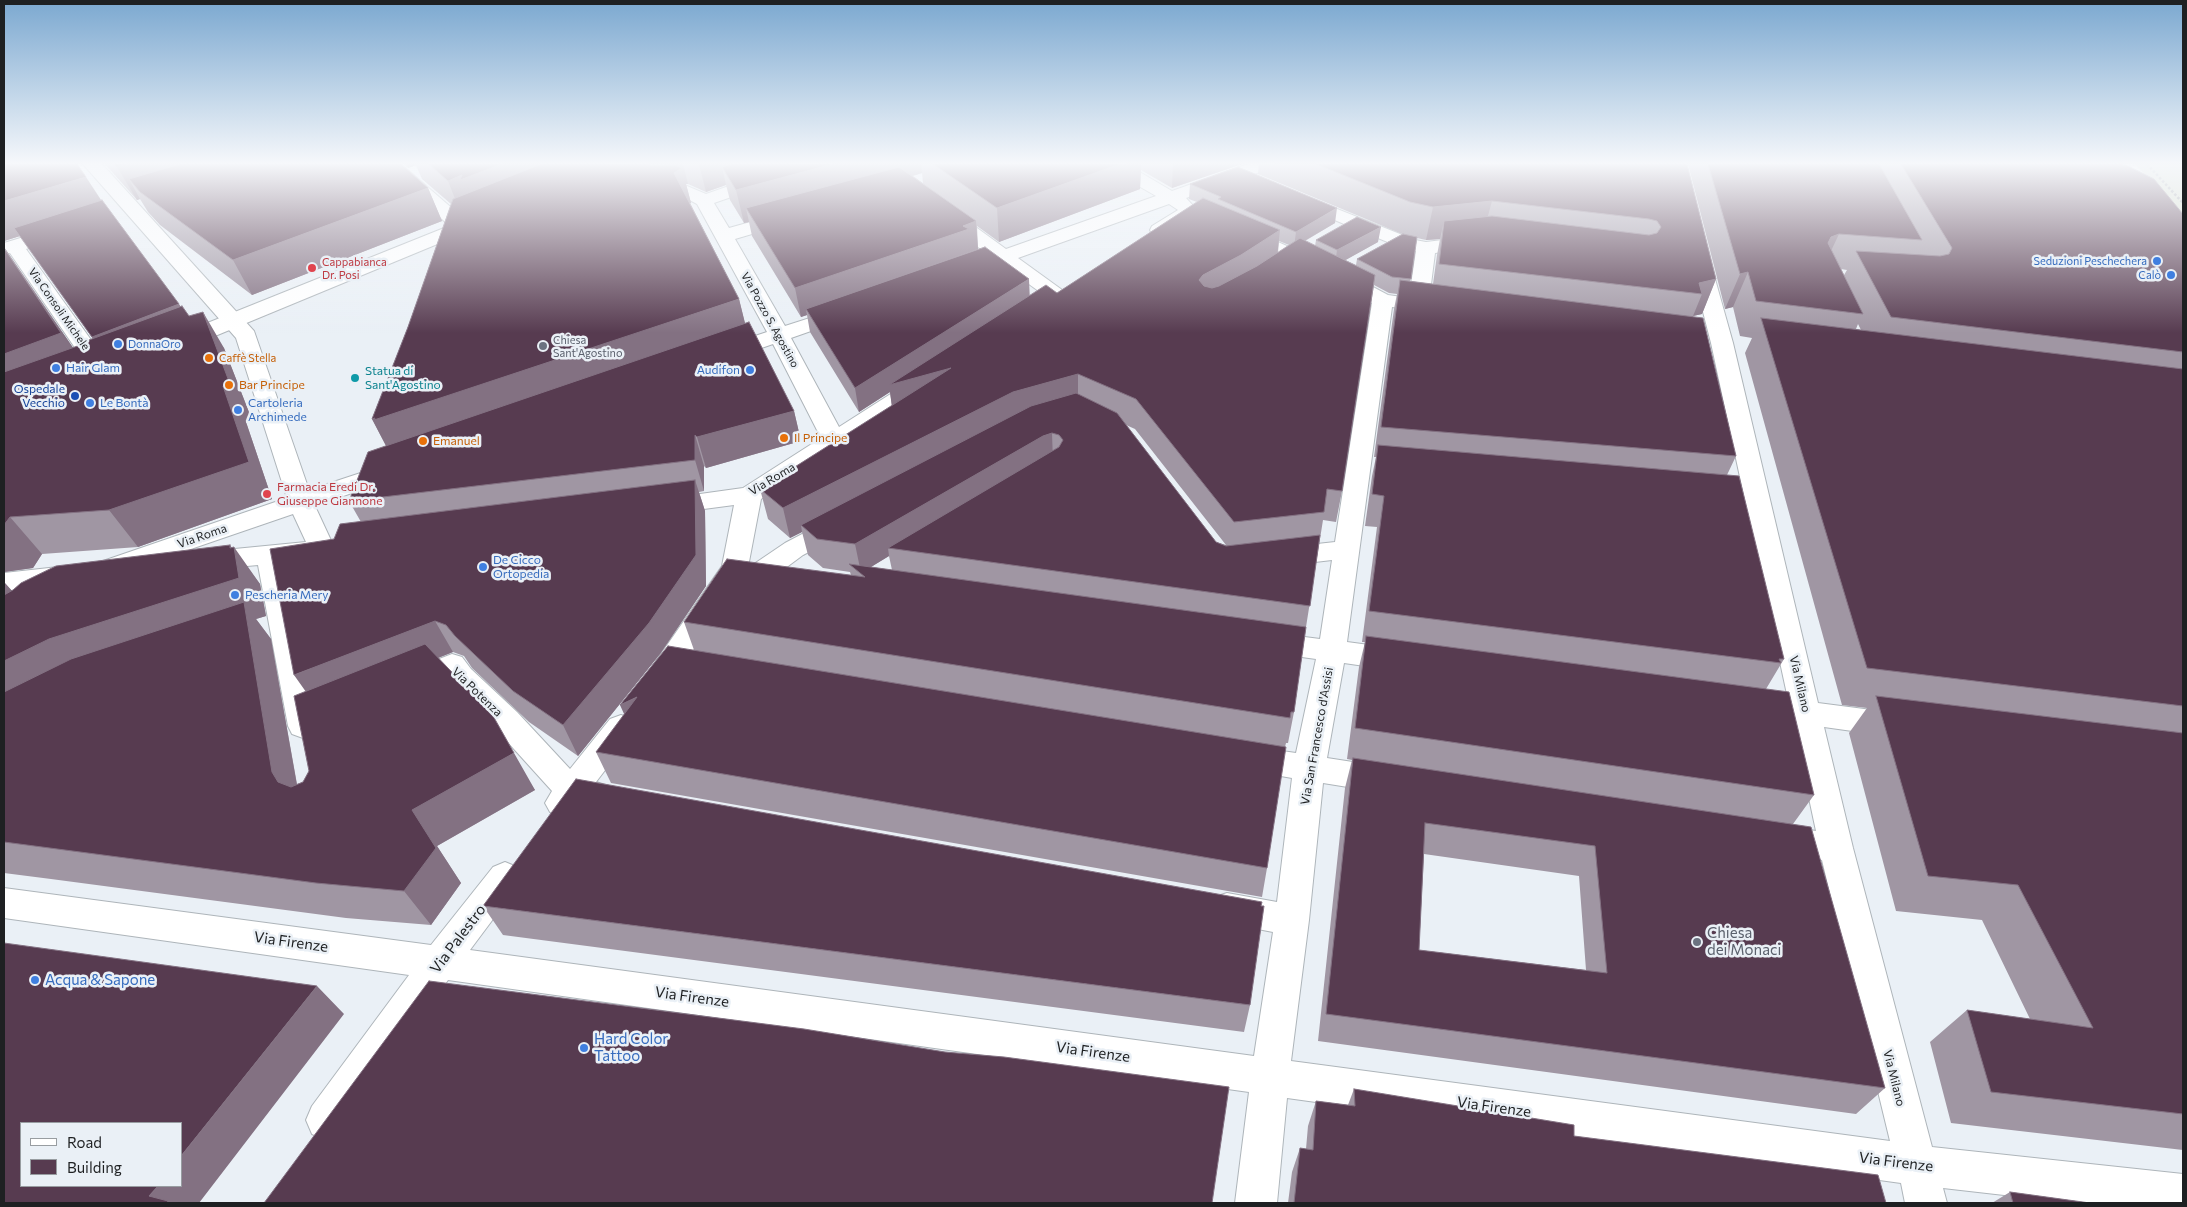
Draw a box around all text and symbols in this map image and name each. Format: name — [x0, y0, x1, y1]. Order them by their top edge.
place label: Seduzioni Peschechera — [2033, 254, 2147, 268]
place label: Cappabianca Dr. Posi — [322, 255, 387, 281]
marker: Seduzioni Peschechera — [2151, 255, 2163, 267]
marker: Cappabianca Dr. Posi — [306, 262, 318, 274]
street label: Via Consoli Michele — [26, 265, 92, 353]
place label: Calò — [2138, 268, 2161, 282]
marker: Calò — [2165, 269, 2177, 281]
street label: Via Pozzo S. Agostino — [738, 270, 802, 370]
place label: Chiesa Sant'Agostino — [553, 333, 622, 359]
place label: DonnaOro — [128, 337, 181, 351]
marker: DonnaOro — [112, 338, 124, 350]
marker: Chiesa Sant'Agostino — [537, 340, 549, 352]
place label: Caffè Stella — [219, 351, 276, 365]
marker: Caffè Stella — [203, 352, 215, 364]
place label: Hair Glam — [66, 361, 120, 375]
marker: Hair Glam — [50, 362, 62, 374]
place label: Audifon — [697, 363, 740, 377]
place label: Statua di Sant'Agostino — [365, 364, 441, 392]
marker: Audifon — [744, 364, 756, 376]
marker: Statua di Sant'Agostino — [349, 372, 361, 384]
place label: Bar Principe — [239, 378, 305, 392]
marker: Bar Principe — [223, 379, 235, 391]
place label: Ospedale Vecchio — [14, 382, 65, 410]
marker: Ospedale Vecchio — [69, 390, 81, 402]
place label: Le Bontà — [100, 396, 148, 410]
place label: Cartoleria Archimede — [248, 396, 307, 424]
marker: Le Bontà — [84, 397, 96, 409]
marker: Cartoleria Archimede — [232, 404, 244, 416]
place label: Il Principe — [794, 431, 847, 445]
marker: Il Principe — [778, 432, 790, 444]
place label: Emanuel — [433, 434, 480, 448]
marker: Emanuel — [417, 435, 429, 447]
street label: Via Roma — [746, 460, 798, 498]
place label: Farmacia Eredi Dr. Giuseppe Giannone — [277, 480, 382, 508]
marker: Farmacia Eredi Dr. Giuseppe Giannone — [261, 488, 273, 500]
street label: Via Roma — [175, 521, 229, 551]
place label: De Cicco Ortopedia — [493, 553, 549, 581]
marker: De Cicco Ortopedia — [477, 561, 489, 573]
place label: Pescheria Mery — [245, 588, 328, 602]
marker: Pescheria Mery — [229, 589, 241, 601]
street label: Via Milano — [1786, 654, 1814, 714]
street label: Via Potenza — [449, 664, 505, 720]
street label: Via San Francesco d'Assisi — [1298, 666, 1336, 806]
street label: Via Palestro — [426, 901, 490, 977]
place label: Chiesa dei Monaci — [1707, 924, 1781, 959]
street label: Via Firenze — [253, 928, 329, 956]
marker: Chiesa dei Monaci — [1691, 936, 1703, 948]
place label: Acqua & Sapone — [45, 971, 155, 989]
marker: Acqua & Sapone — [29, 974, 41, 986]
street label: Via Firenze — [654, 983, 730, 1011]
place label: Hard Color Tattoo — [594, 1030, 668, 1065]
street label: Via Firenze — [1055, 1038, 1131, 1066]
marker: Hard Color Tattoo — [578, 1042, 590, 1054]
street label: Via Milano — [1880, 1048, 1908, 1108]
street label: Via Firenze — [1456, 1093, 1532, 1121]
legend — [20, 1122, 182, 1187]
text: Road — [67, 1133, 102, 1151]
street label: Via Firenze — [1858, 1149, 1934, 1175]
text: Building — [67, 1158, 122, 1176]

